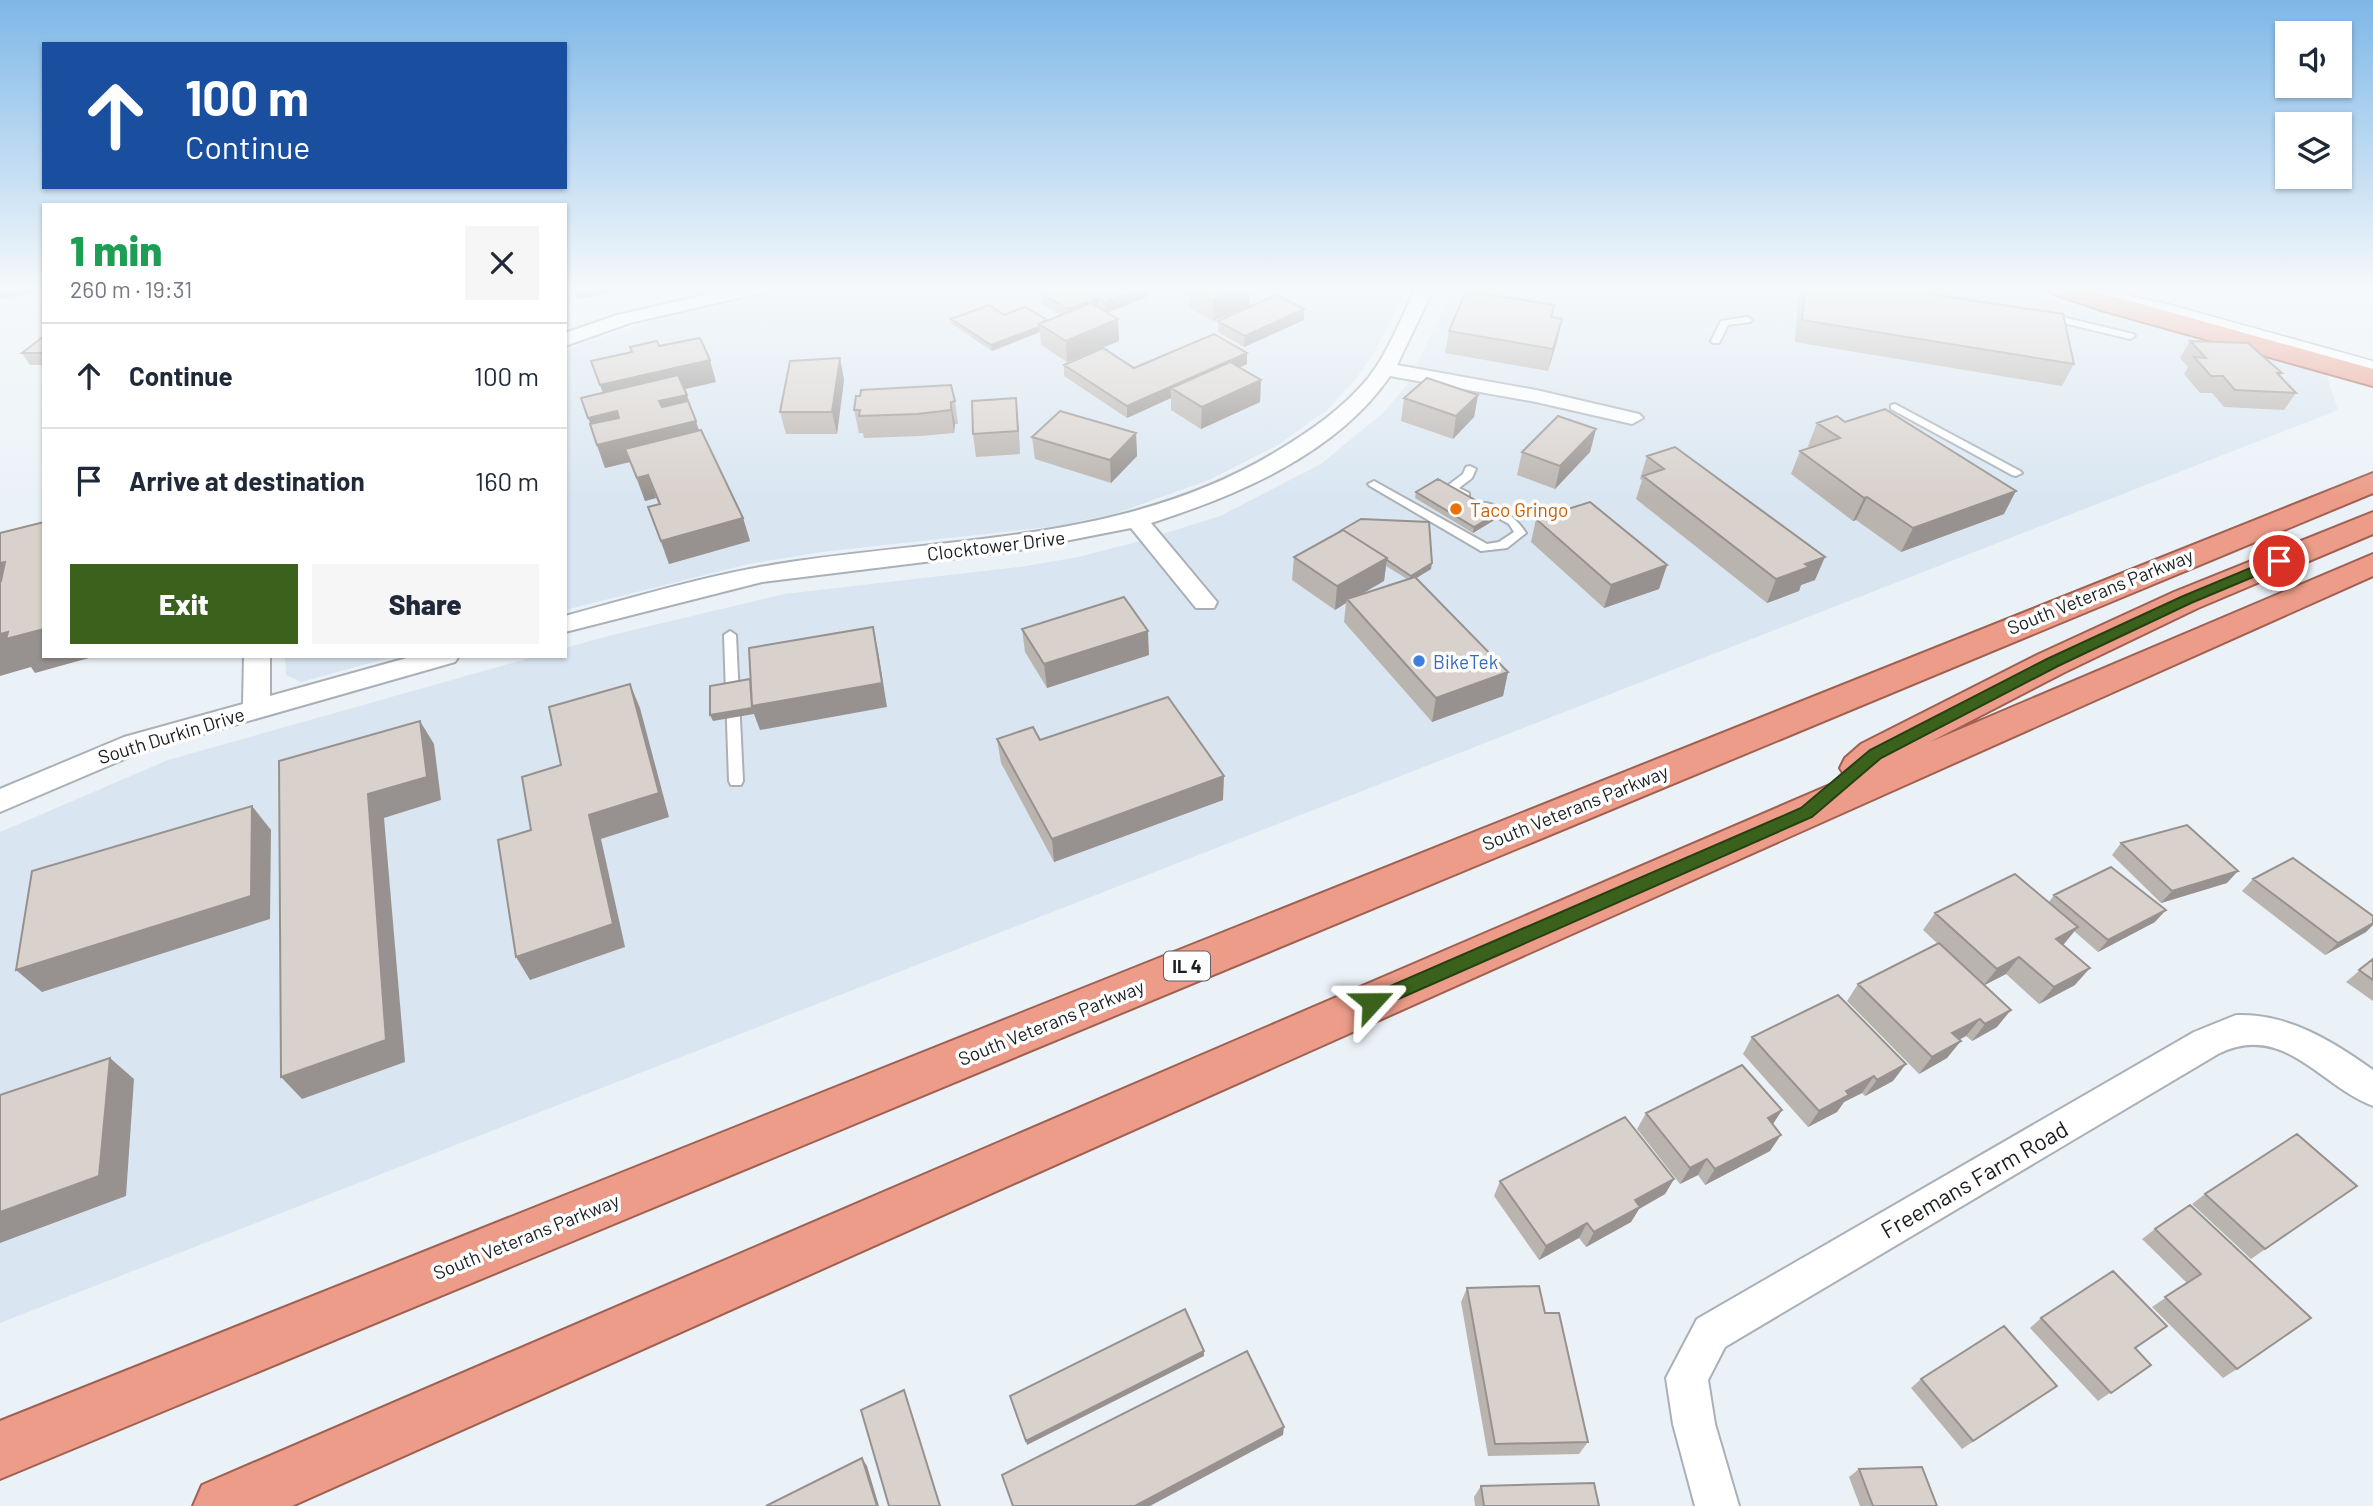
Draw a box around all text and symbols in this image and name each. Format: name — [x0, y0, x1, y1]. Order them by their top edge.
map controls — [2275, 21, 2352, 189]
button: sound — [2275, 21, 2352, 98]
text: 100 m — [185, 67, 309, 126]
icon: ahead — [70, 70, 161, 161]
button: layers — [2275, 112, 2352, 189]
text: Continue — [185, 127, 310, 165]
text: 1 min — [70, 224, 162, 274]
button: close — [465, 226, 539, 300]
text: 260 m · 19:31 — [70, 275, 192, 303]
icon: ahead — [70, 357, 108, 395]
text: Continue — [129, 360, 233, 391]
text: 100 m — [474, 360, 539, 391]
icon: arrive — [70, 462, 108, 500]
text: Arrive at destination — [129, 465, 365, 496]
text: 160 m — [475, 465, 539, 496]
place label: Taco Gringo — [1470, 498, 1568, 521]
marker: Taco Gringo — [1448, 501, 1464, 517]
street label: Clocktower Drive — [926, 525, 1066, 565]
pin — [2249, 531, 2309, 591]
icon: arrive — [2260, 542, 2298, 580]
street label: South Veterans Parkway — [2004, 543, 2197, 639]
button: Exit — [70, 564, 298, 644]
button: Share — [312, 564, 539, 644]
place label: BikeTek — [1433, 650, 1498, 673]
marker: BikeTek — [1411, 653, 1427, 669]
street label: South Durkin Drive — [95, 702, 247, 768]
street label: South Veterans Parkway — [1479, 759, 1672, 855]
road number: IL 4 — [1164, 951, 1210, 981]
position arrow — [1335, 965, 1409, 1039]
street label: South Veterans Parkway — [955, 974, 1148, 1070]
street label: Freemans Farm Road — [1875, 1114, 2073, 1244]
street label: South Veterans Parkway — [430, 1188, 623, 1284]

